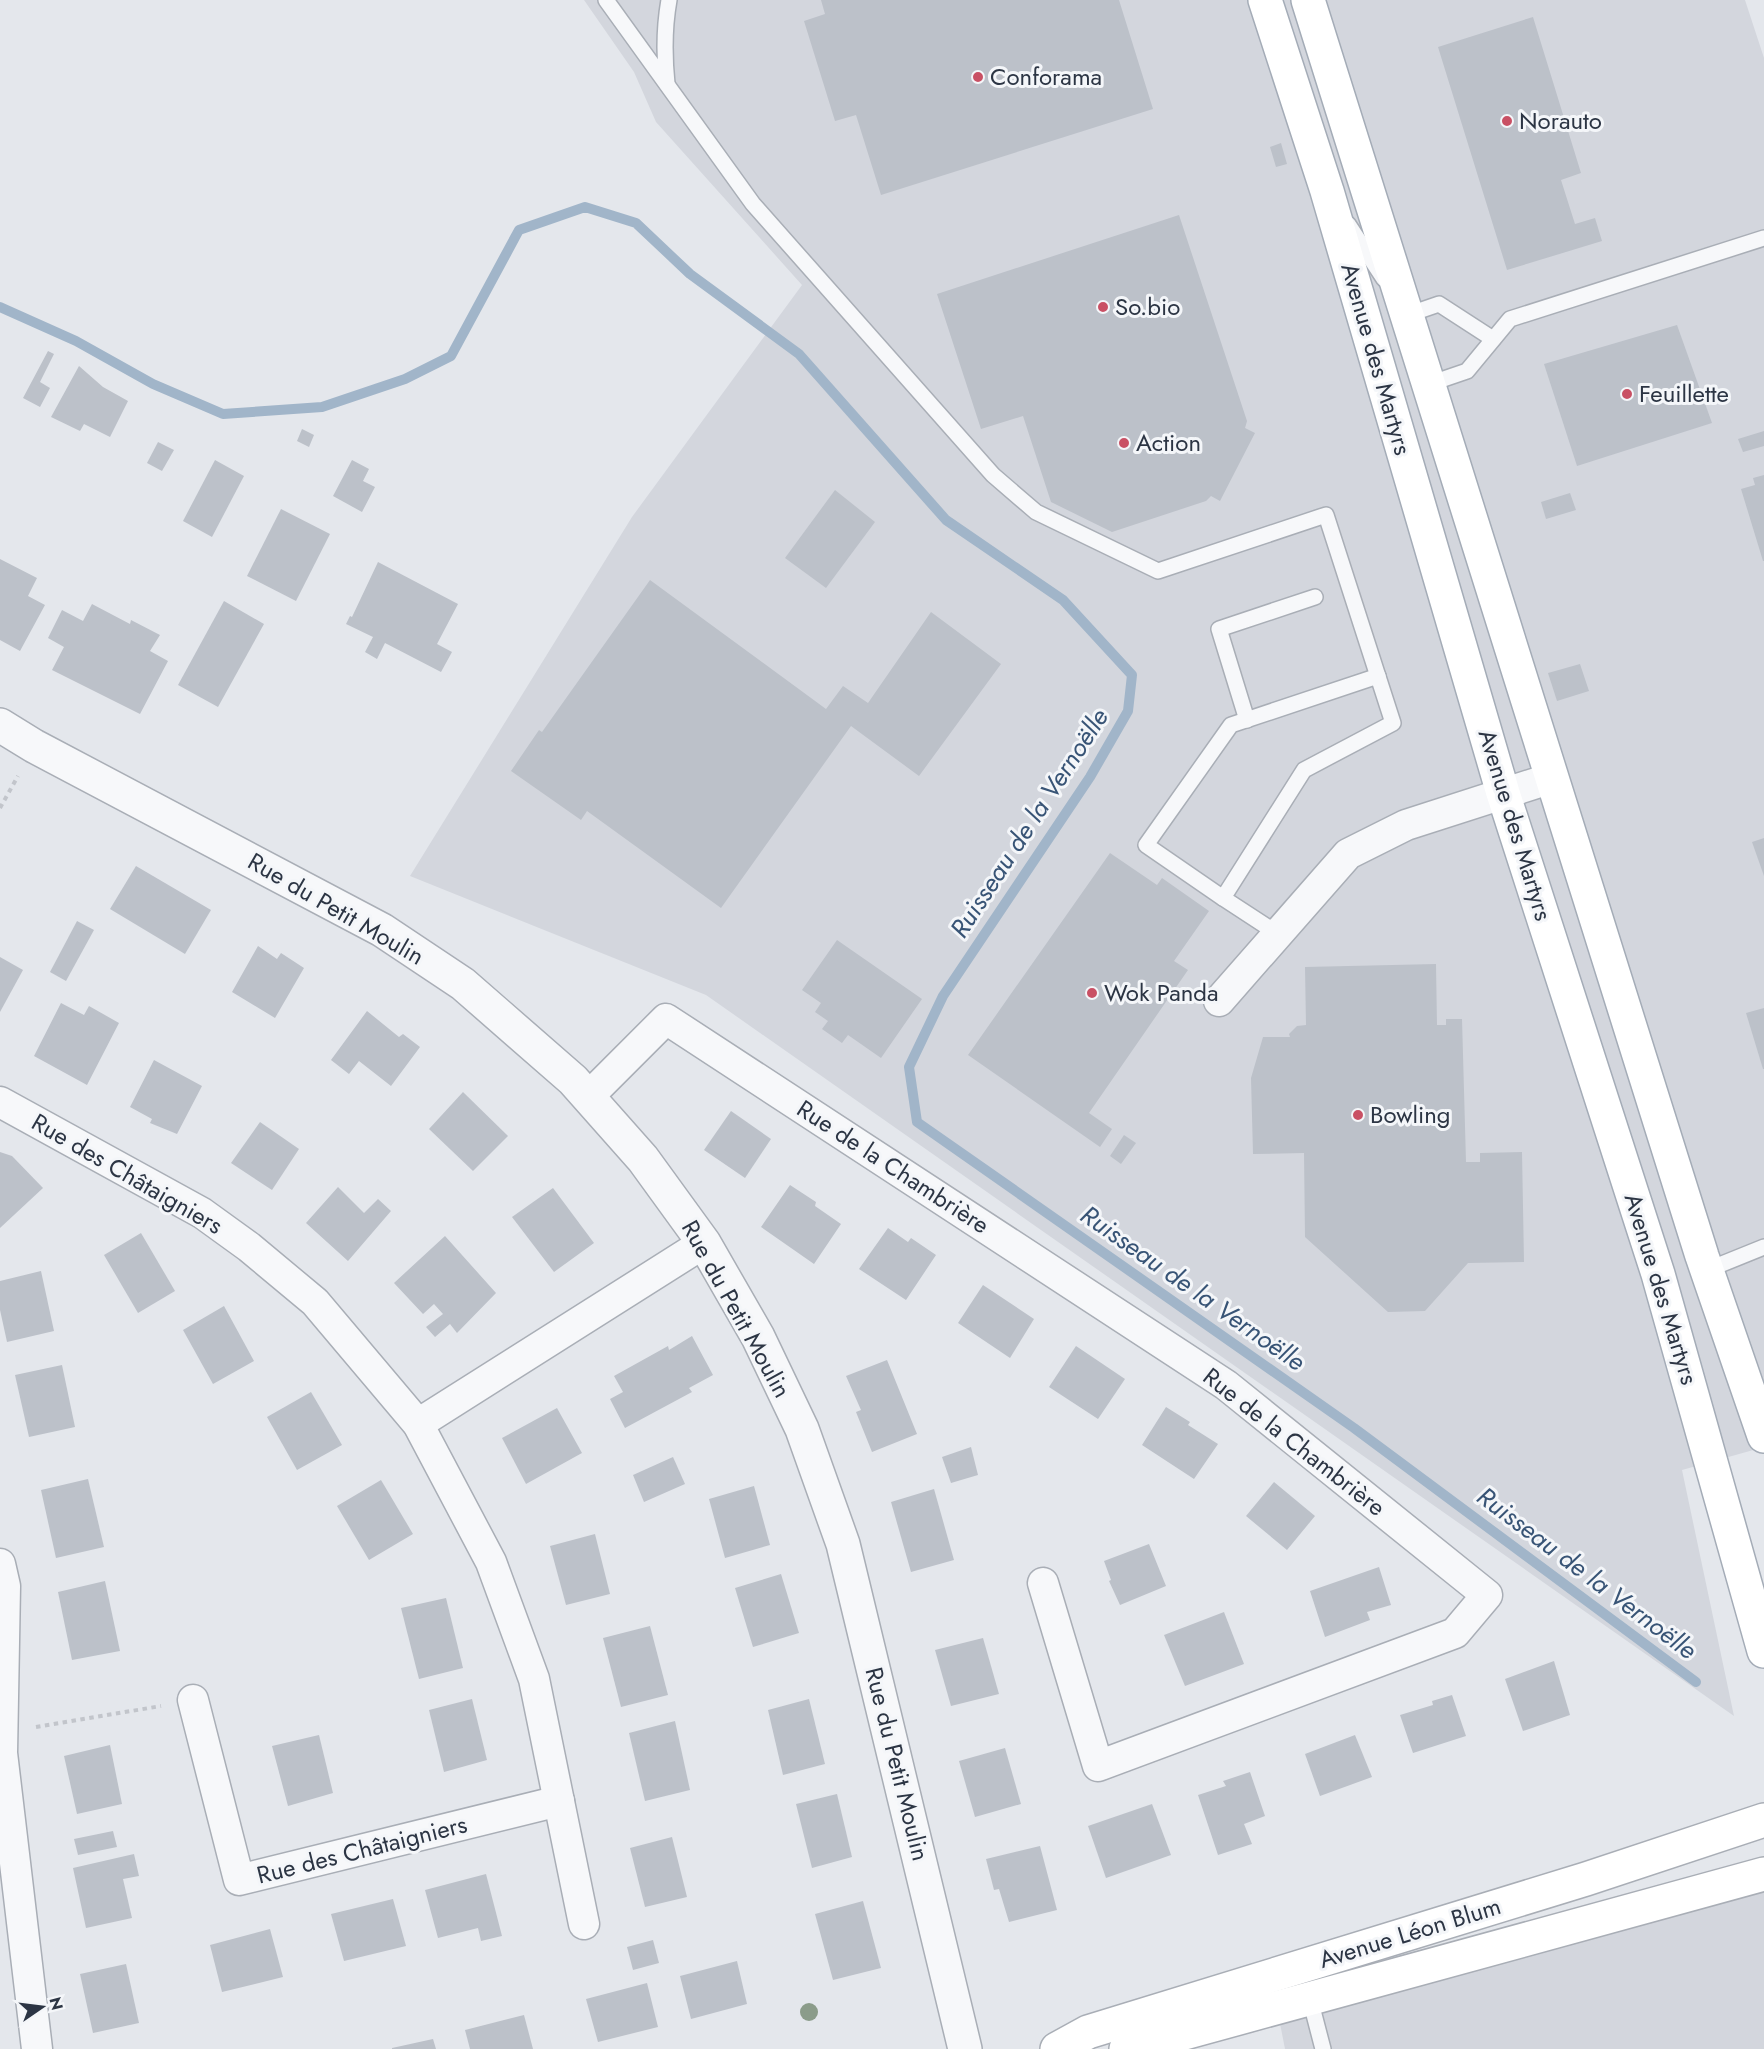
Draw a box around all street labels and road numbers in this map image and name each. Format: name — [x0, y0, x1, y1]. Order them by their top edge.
street label: Avenue des Martyrs — [1332, 259, 1421, 459]
street label: Avenue des Martyrs — [1470, 725, 1561, 925]
street label: Rue du Petit Moulin — [242, 844, 431, 973]
street label: Rue de la Chambrière — [790, 1091, 996, 1242]
street label: Rue des Châtaigniers — [25, 1105, 229, 1243]
street label: Avenue des Martyrs — [1616, 1189, 1707, 1389]
street label: Rue du Petit Moulin — [673, 1214, 800, 1404]
street label: Rue de la Chambrière — [1196, 1359, 1393, 1524]
street label: Rue du Petit Moulin — [857, 1663, 938, 1864]
street label: Rue des Châtaigniers — [253, 1806, 471, 1893]
street label: Avenue Léon Blum — [1315, 1888, 1505, 1977]

